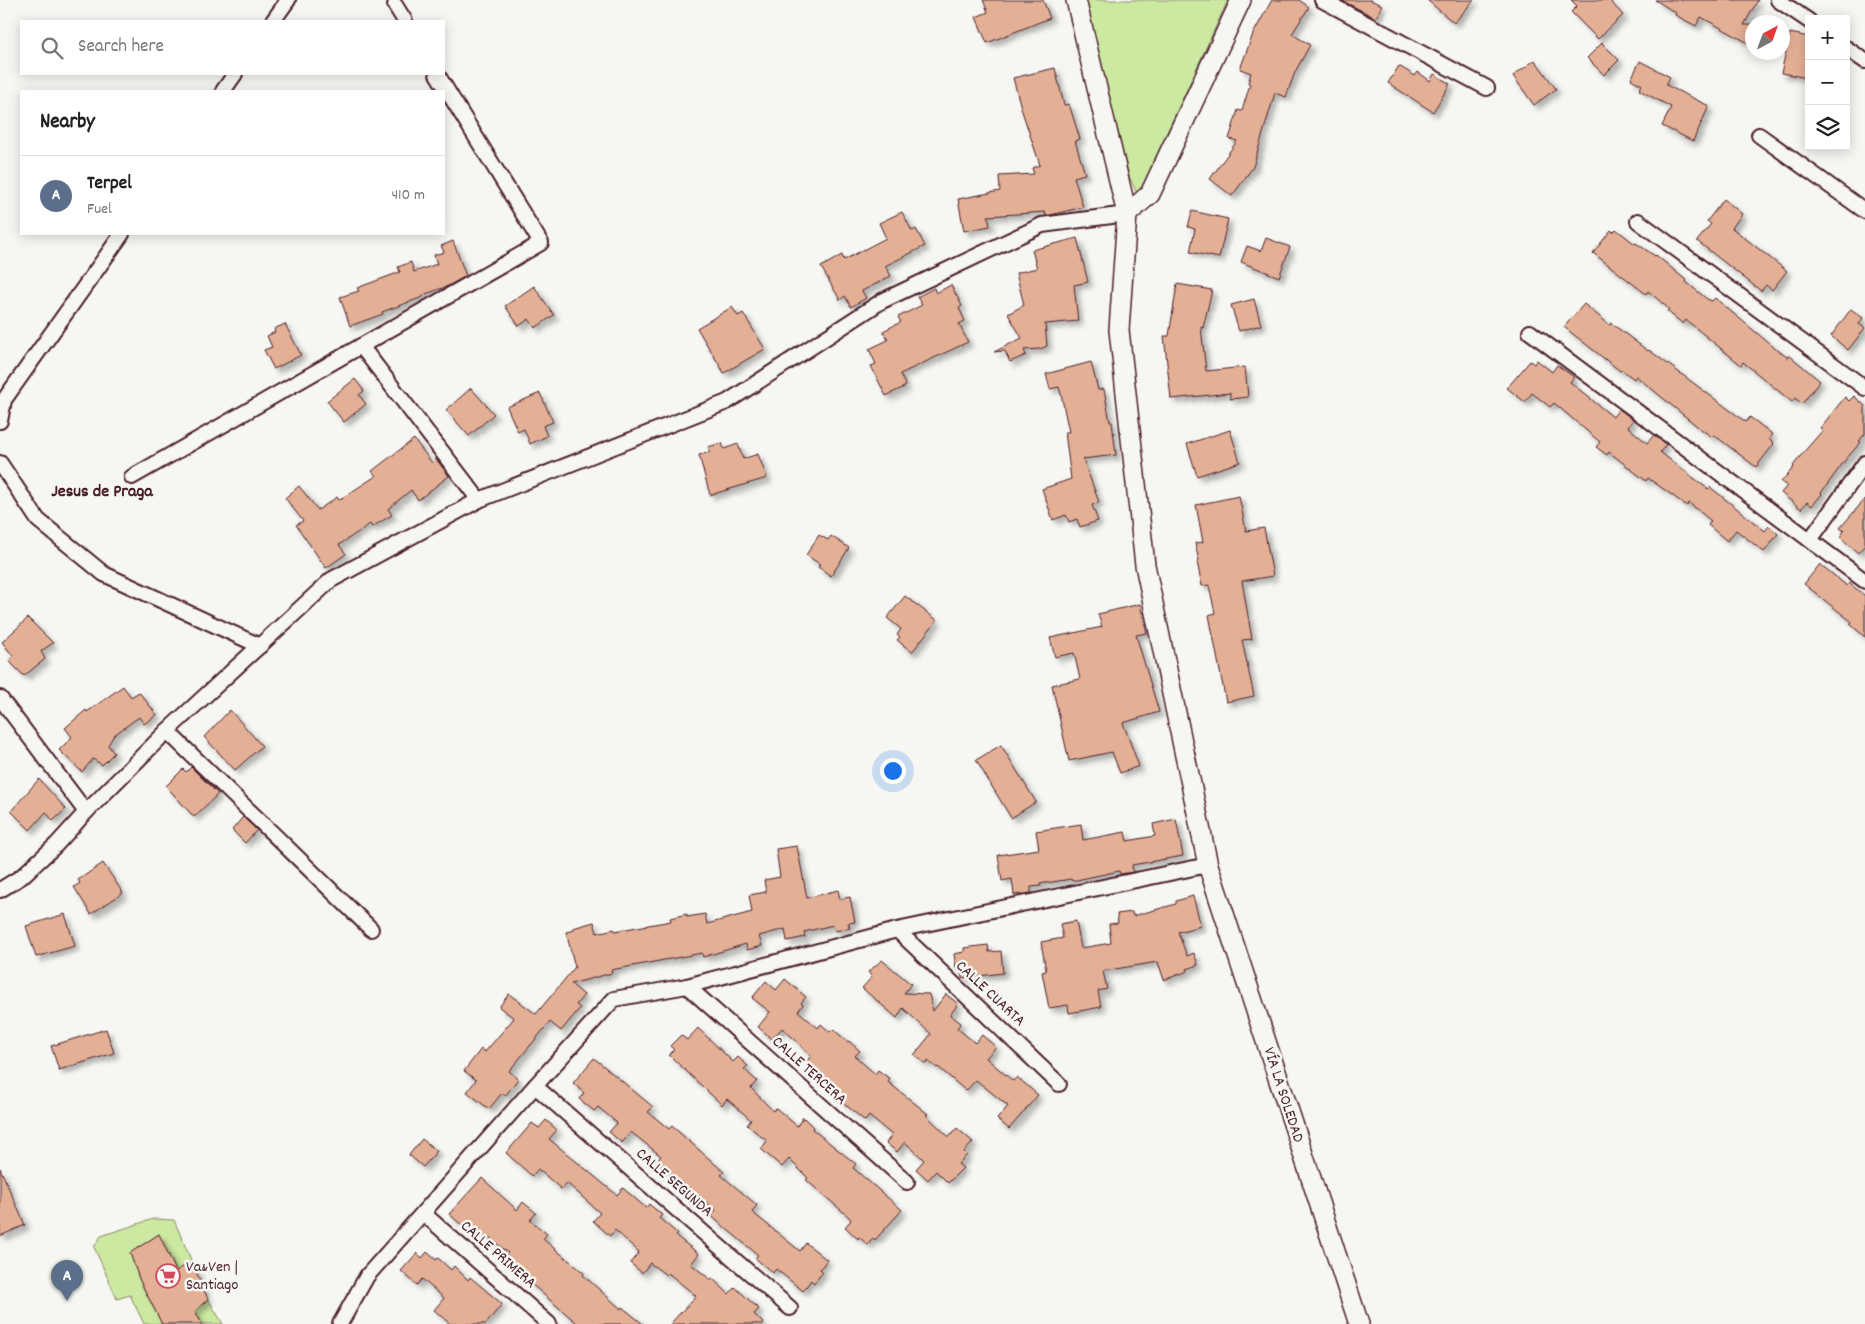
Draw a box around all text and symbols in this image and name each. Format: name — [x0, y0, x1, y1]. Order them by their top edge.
north arrow — [1745, 15, 1790, 60]
map controls — [1805, 15, 1850, 150]
button: + — [1805, 15, 1850, 60]
search box — [20, 20, 445, 75]
icon: search — [38, 34, 66, 62]
text: Search here — [78, 34, 164, 61]
button: − — [1805, 60, 1850, 105]
button: layers — [1805, 105, 1850, 150]
text: Nearby — [40, 108, 95, 138]
text: Terpel — [87, 171, 132, 198]
text: A — [52, 184, 60, 207]
text: 410 m — [391, 184, 425, 207]
text: Fuel — [87, 198, 112, 221]
district label: Jesus de Praga — [51, 480, 153, 505]
your location — [880, 758, 906, 784]
street label: CALLE CUARTA — [950, 956, 1030, 1033]
street label: CALLE TERCERA — [766, 1031, 852, 1111]
street label: VÍA LA SOLEDAD — [1257, 1044, 1309, 1146]
street label: CALLE SEGUNDA — [630, 1143, 718, 1223]
street label: CALLE PRIMERA — [455, 1216, 541, 1295]
place label: Va&Ven | Santiago — [186, 1256, 238, 1297]
pin: A — [51, 1260, 83, 1301]
supermarket icon: Va&Ven | Santiago — [155, 1263, 181, 1289]

